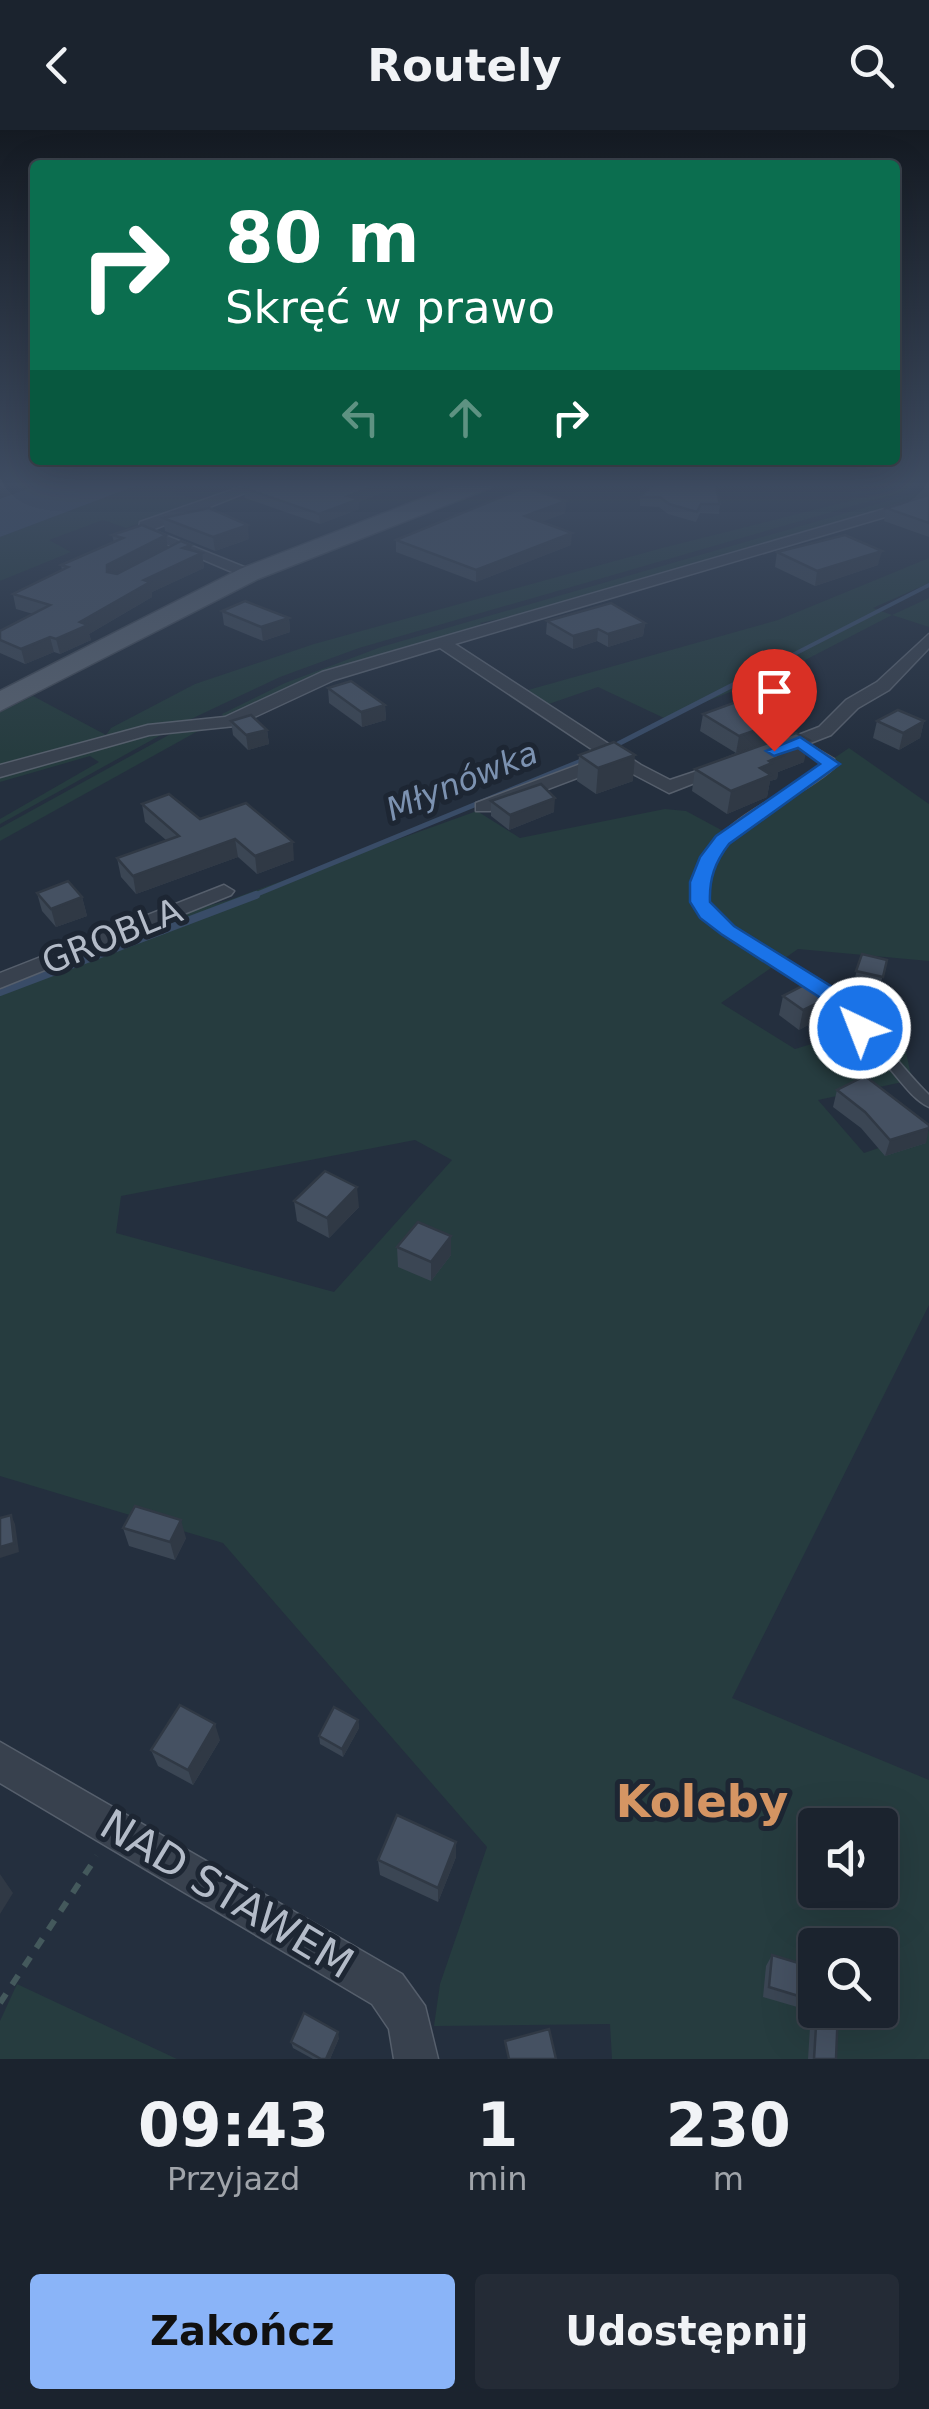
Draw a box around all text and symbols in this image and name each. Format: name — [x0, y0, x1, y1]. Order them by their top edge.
icon: back — [30, 38, 85, 93]
icon: search — [844, 38, 899, 93]
text: Routely — [367, 39, 562, 92]
text: 80 m — [225, 197, 420, 279]
icon: right — [60, 200, 190, 330]
text: Skręć w prawo — [225, 281, 555, 334]
icon: left — [333, 390, 388, 445]
icon: ahead — [438, 390, 493, 445]
icon: right — [543, 390, 598, 445]
pin — [732, 649, 817, 752]
icon: arrive — [747, 664, 802, 719]
water label: Młynówka — [381, 733, 543, 829]
street label: GROBLA — [36, 890, 188, 982]
position arrow — [808, 976, 912, 1080]
district label: Koleby — [616, 1775, 788, 1828]
street label: NAD STAWEM — [92, 1799, 362, 1989]
map controls — [798, 1808, 898, 2028]
button: sound — [798, 1808, 898, 1908]
button: search — [798, 1928, 898, 2028]
text: 09:43 — [138, 2090, 329, 2160]
text: 1 — [476, 2090, 518, 2160]
text: 230 — [666, 2090, 791, 2160]
text: Przyjazd — [167, 2160, 300, 2198]
text: min — [467, 2160, 528, 2198]
text: m — [713, 2160, 744, 2198]
button: Zakończ — [30, 2274, 455, 2389]
button: Udostępnij — [475, 2274, 899, 2389]

